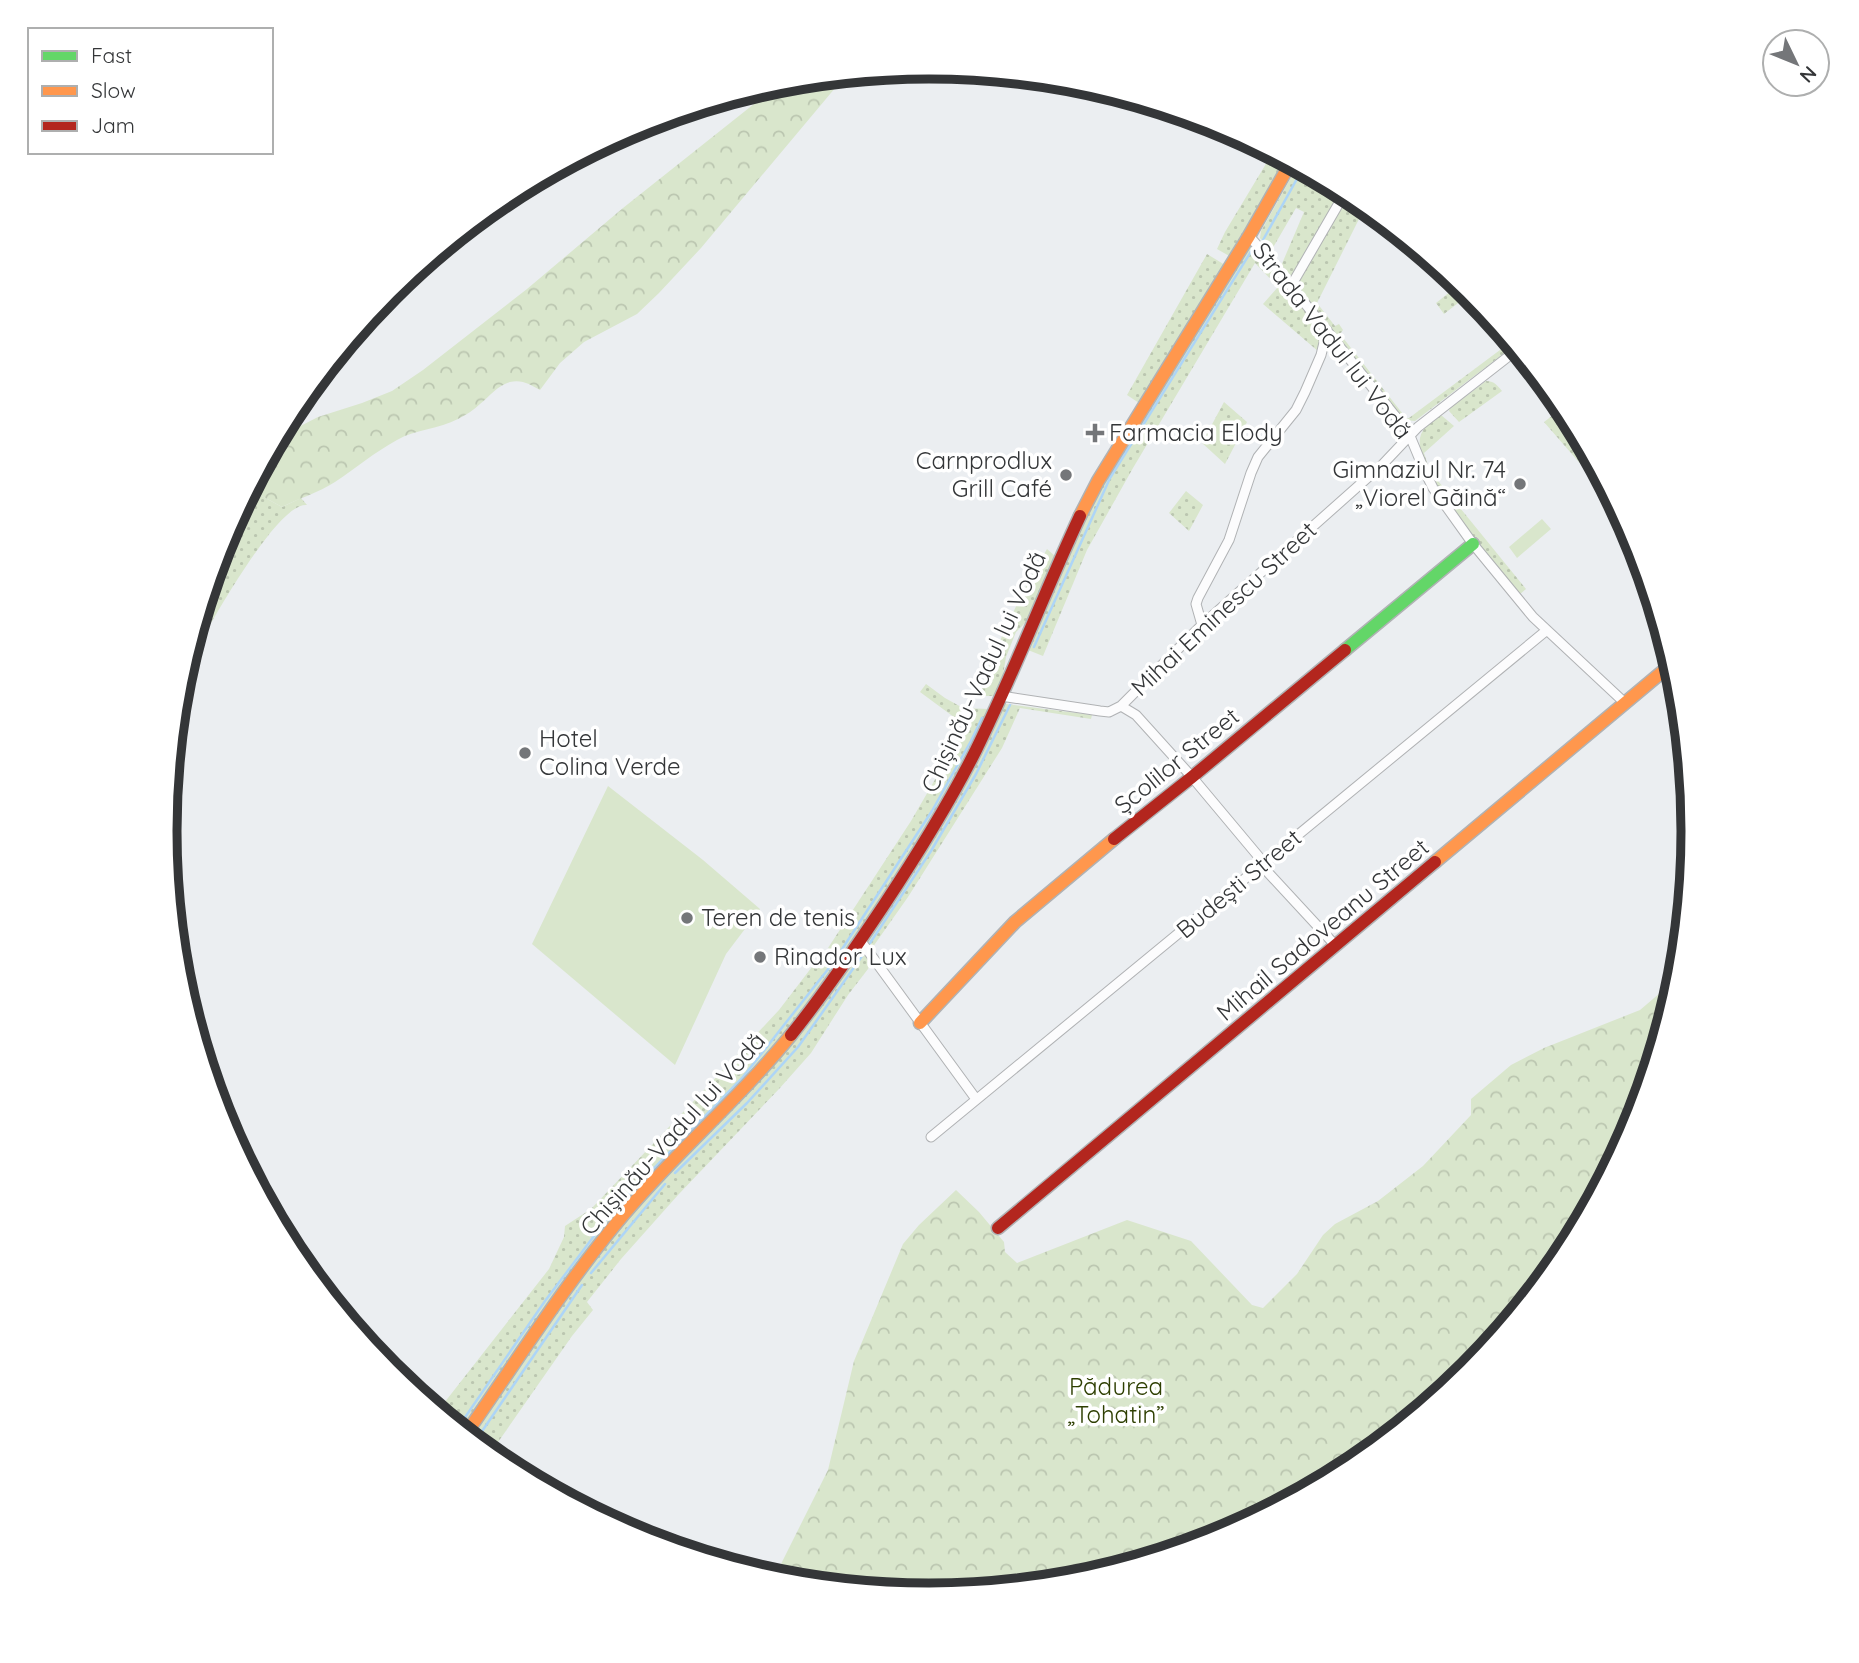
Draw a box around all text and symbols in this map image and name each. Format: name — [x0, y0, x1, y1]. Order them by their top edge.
legend — [28, 28, 273, 154]
north arrow — [1761, 28, 1831, 98]
text: Fast — [91, 42, 132, 68]
text: N — [1795, 61, 1822, 88]
text: Slow — [91, 77, 136, 103]
text: Jam — [91, 112, 135, 138]
street label: Strada Vadul lui Vodă — [1247, 236, 1419, 445]
place label: Farmacia Elody — [1109, 417, 1283, 447]
marker: Farmacia Elody — [1087, 425, 1103, 441]
place label: Carnprodlux Grill Café — [916, 445, 1052, 503]
place label: Gimnaziul Nr. 74 „Viorel Găină“ — [1332, 454, 1506, 512]
marker: Carnprodlux Grill Café — [1058, 467, 1074, 483]
marker: Gimnaziul Nr. 74 „Viorel Găină“ — [1512, 476, 1528, 492]
street label: Mihai Eminescu Street — [1124, 515, 1322, 702]
street label: Chișinău-Vadul lui Vodă — [914, 546, 1052, 797]
street label: Școlilor Street — [1108, 701, 1245, 820]
place label: Hotel Colina Verde — [539, 723, 681, 781]
marker: Hotel Colina Verde — [517, 745, 533, 761]
street label: Budești Street — [1170, 822, 1307, 944]
street label: Mihail Sadoveanu Street — [1210, 832, 1435, 1027]
place label: Teren de tenis — [701, 902, 855, 932]
marker: Teren de tenis — [679, 910, 695, 926]
place label: Rinador Lux — [774, 941, 907, 971]
marker: Rinador Lux — [752, 949, 768, 965]
street label: Chișinău-Vadul lui Vodă — [573, 1026, 771, 1241]
park label: Pădurea „Tohatin” — [1067, 1371, 1165, 1429]

